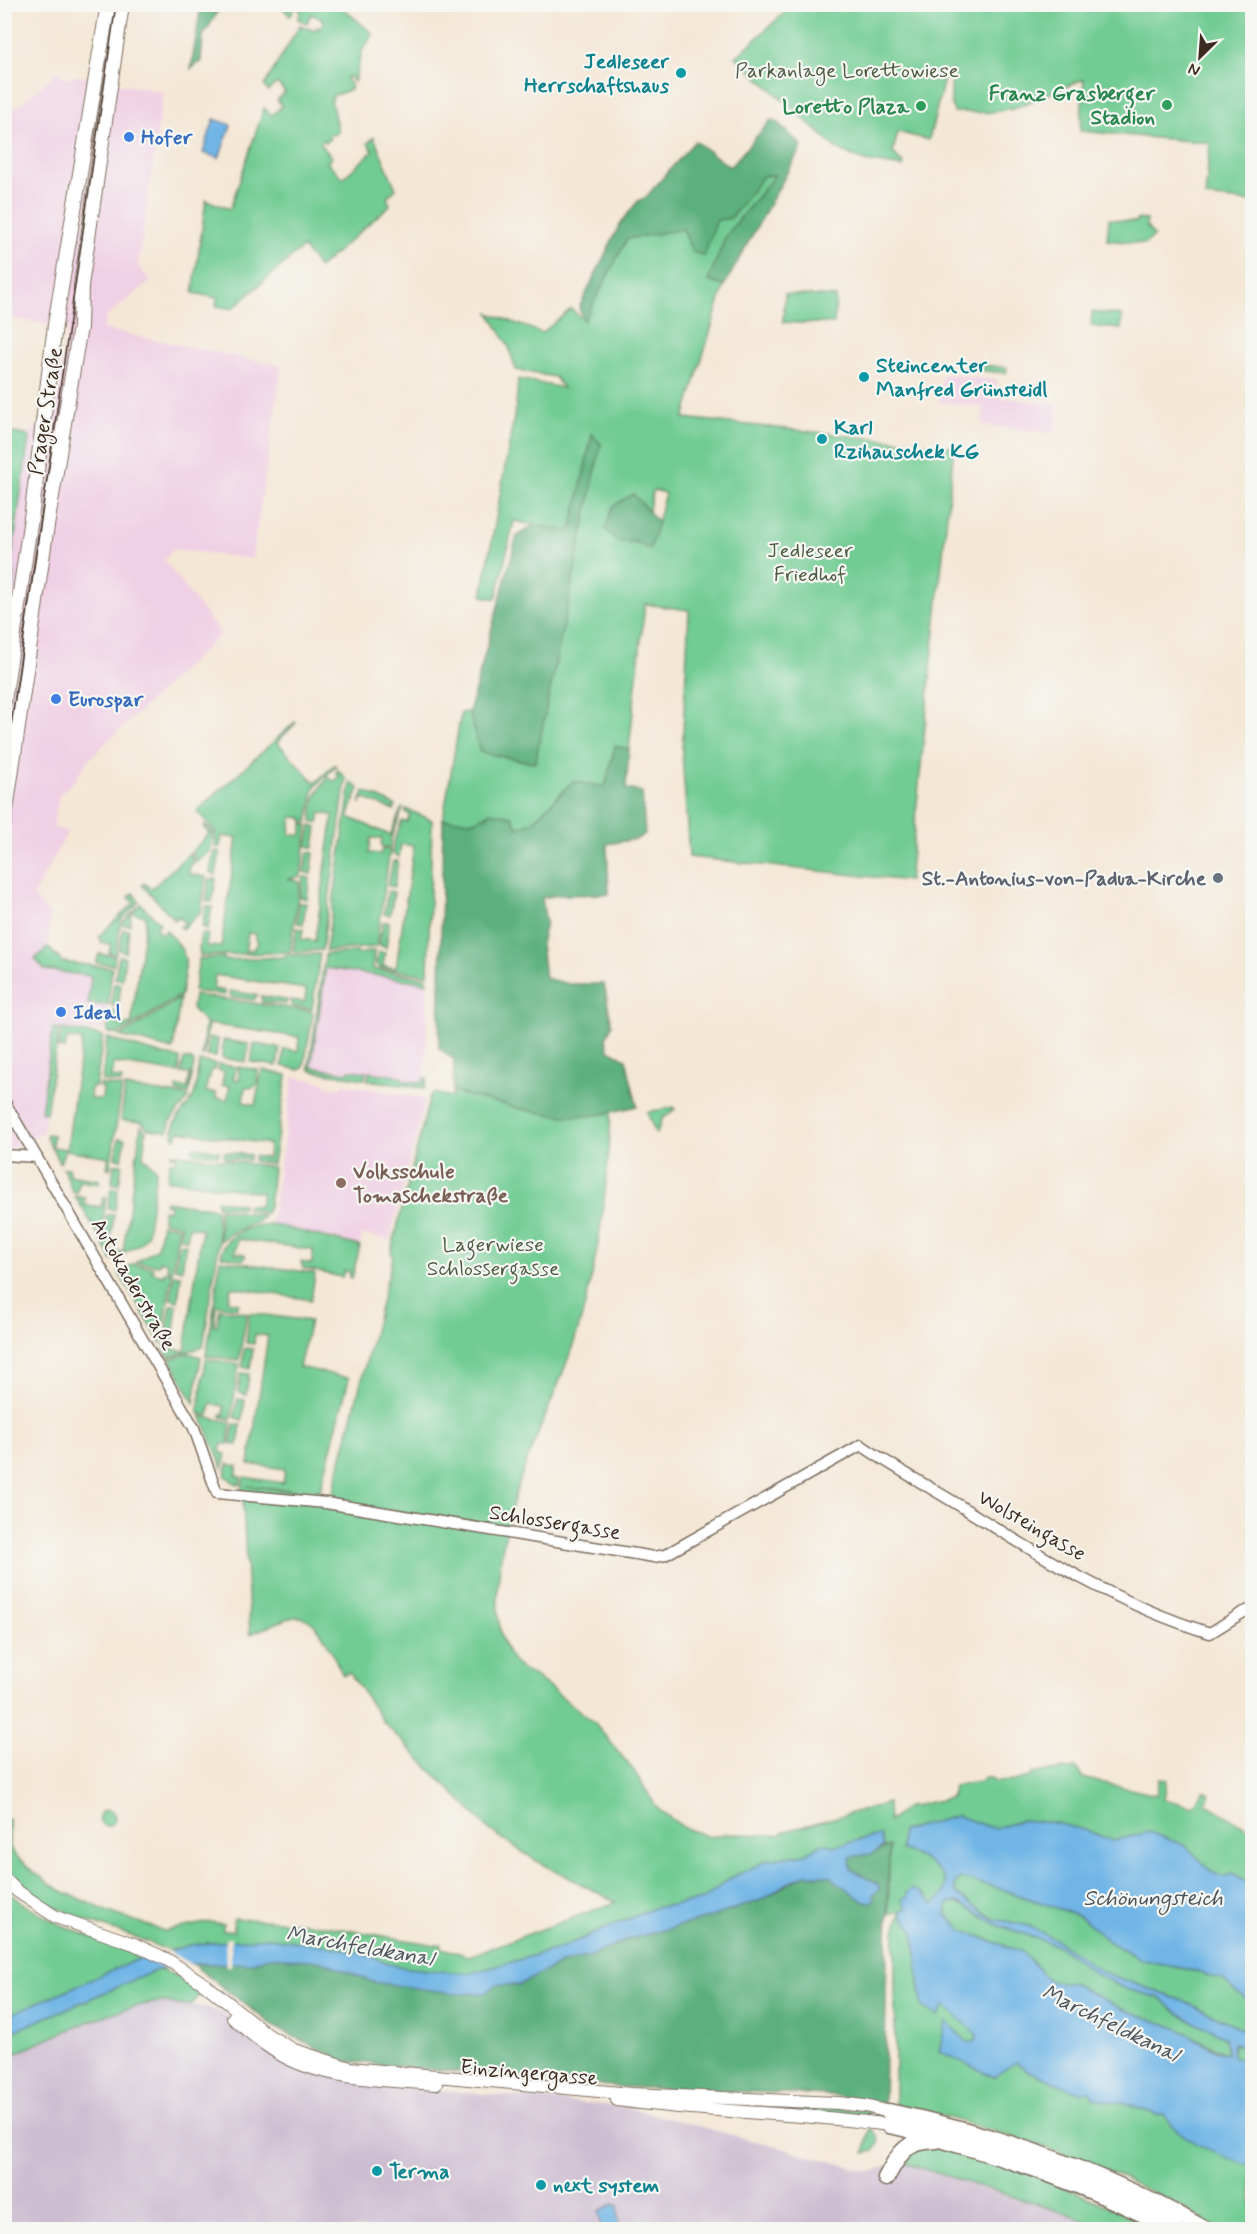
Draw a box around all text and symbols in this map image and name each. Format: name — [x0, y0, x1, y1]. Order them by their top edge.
north arrow — [1170, 27, 1230, 87]
place label: Jedleseer Herrschaftshaus — [524, 48, 670, 100]
park label: Parkanlage Lorettowiese — [735, 57, 959, 86]
text: N — [1185, 57, 1204, 81]
marker: Jedleseer Herrschaftshaus — [674, 66, 688, 80]
place label: Franz Grasberger Stadion — [989, 80, 1156, 132]
place label: Loretto Plaza — [782, 93, 910, 121]
marker: Franz Grasberger Stadion — [1160, 98, 1174, 112]
marker: Loretto Plaza — [914, 99, 928, 113]
place label: Hofer — [141, 124, 193, 152]
marker: Hofer — [122, 130, 136, 144]
street label: Prager Straße — [22, 345, 71, 477]
place label: Steincenter Manfred Grünsteidl — [876, 352, 1047, 404]
marker: Steincenter Manfred Grünsteidl — [857, 370, 871, 384]
place label: Karl Rzihauschek KG — [834, 414, 980, 466]
marker: Karl Rzihauschek KG — [815, 432, 829, 446]
park label: Jedleseer Friedhof — [767, 537, 853, 589]
place label: Eurospar — [68, 686, 145, 714]
marker: Eurospar — [49, 692, 63, 706]
place label: St.-Antonius-von-Padua-Kirche — [922, 865, 1207, 893]
marker: St.-Antonius-von-Padua-Kirche — [1211, 871, 1225, 885]
place label: Ideal — [73, 999, 121, 1027]
marker: Ideal — [54, 1005, 68, 1019]
place label: Volksschule Tomaschekstraße — [353, 1158, 509, 1210]
marker: Volksschule Tomaschekstraße — [334, 1176, 348, 1190]
street label: Autokaderstraße — [84, 1213, 182, 1356]
park label: Lagerwiese Schlossergasse — [427, 1231, 559, 1285]
street label: Wolsteingasse — [971, 1484, 1091, 1570]
street label: Schlossergasse — [487, 1499, 623, 1549]
water label: Schönungsteich — [1083, 1885, 1223, 1915]
water label: Marchfeldkanal — [284, 1920, 438, 1974]
water label: Marchfeldkanal — [1037, 1979, 1186, 2070]
street label: Einzingergasse — [459, 2053, 599, 2094]
place label: Terma — [389, 2158, 449, 2186]
marker: Terma — [370, 2164, 384, 2178]
place label: next system — [553, 2172, 660, 2200]
marker: next system — [534, 2178, 548, 2192]

